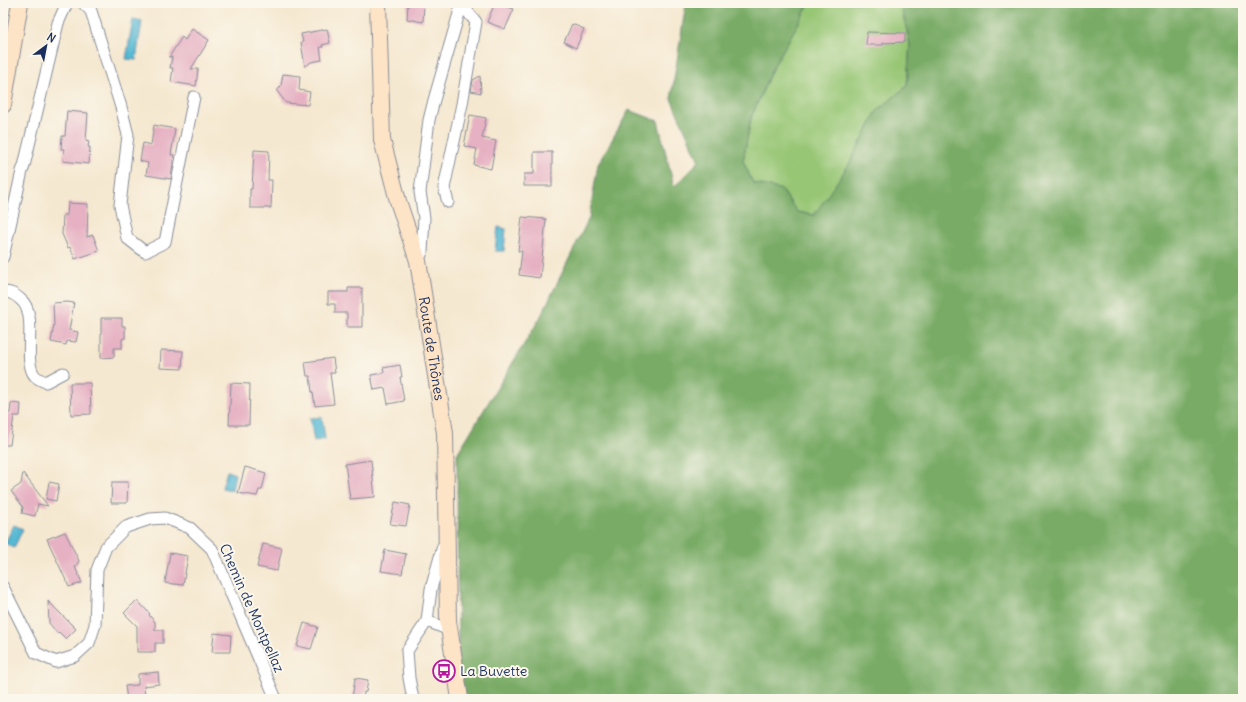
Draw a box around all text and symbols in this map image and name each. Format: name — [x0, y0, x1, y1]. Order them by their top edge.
north arrow — [26, 26, 66, 66]
text: N — [44, 30, 58, 45]
street label: Route de Thônes — [415, 295, 449, 402]
street label: Chemin de Montpellaz — [216, 541, 289, 675]
bus stop icon: La Buvette — [431, 658, 457, 684]
place label: La Buvette — [460, 662, 527, 680]

